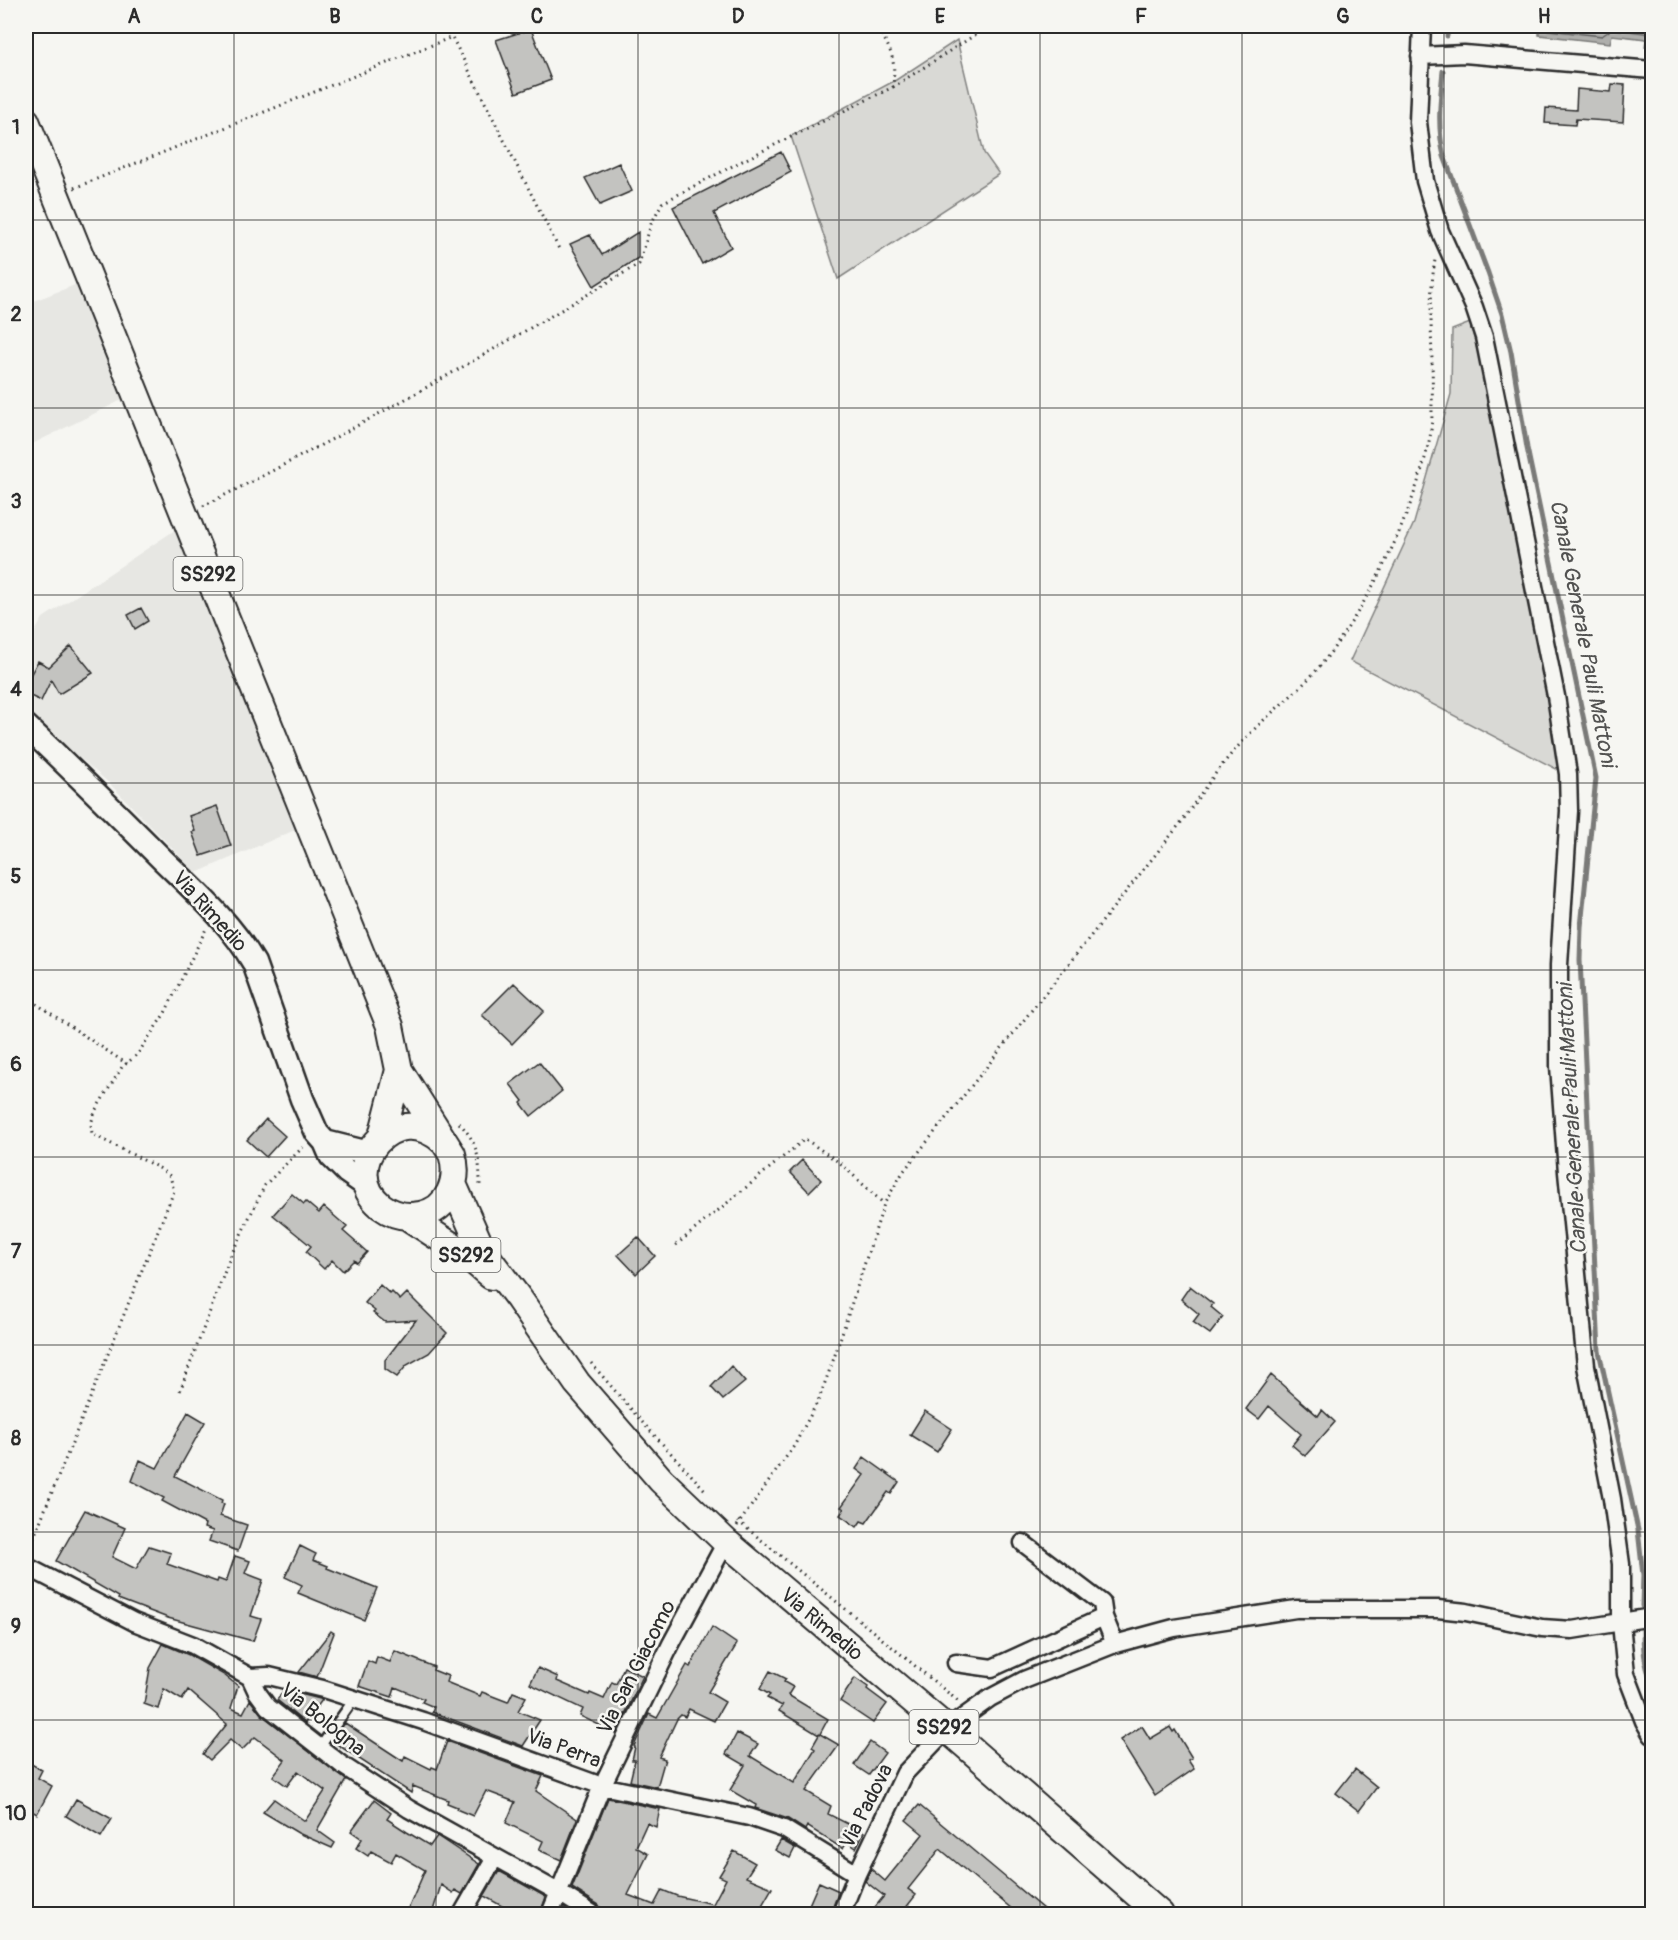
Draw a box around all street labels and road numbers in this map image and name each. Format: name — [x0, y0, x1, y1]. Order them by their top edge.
road number: SS292 — [174, 557, 242, 591]
street label: Via Rimedio — [166, 865, 253, 958]
road number: SS292 — [432, 1238, 500, 1272]
street label: Via Rimedio — [775, 1582, 869, 1667]
street label: Via San Giacomo — [591, 1596, 682, 1739]
street label: Via Bologna — [274, 1677, 371, 1762]
road number: SS292 — [910, 1710, 978, 1744]
street label: Via Perra — [523, 1723, 605, 1774]
street label: Via Padova — [834, 1759, 899, 1853]

